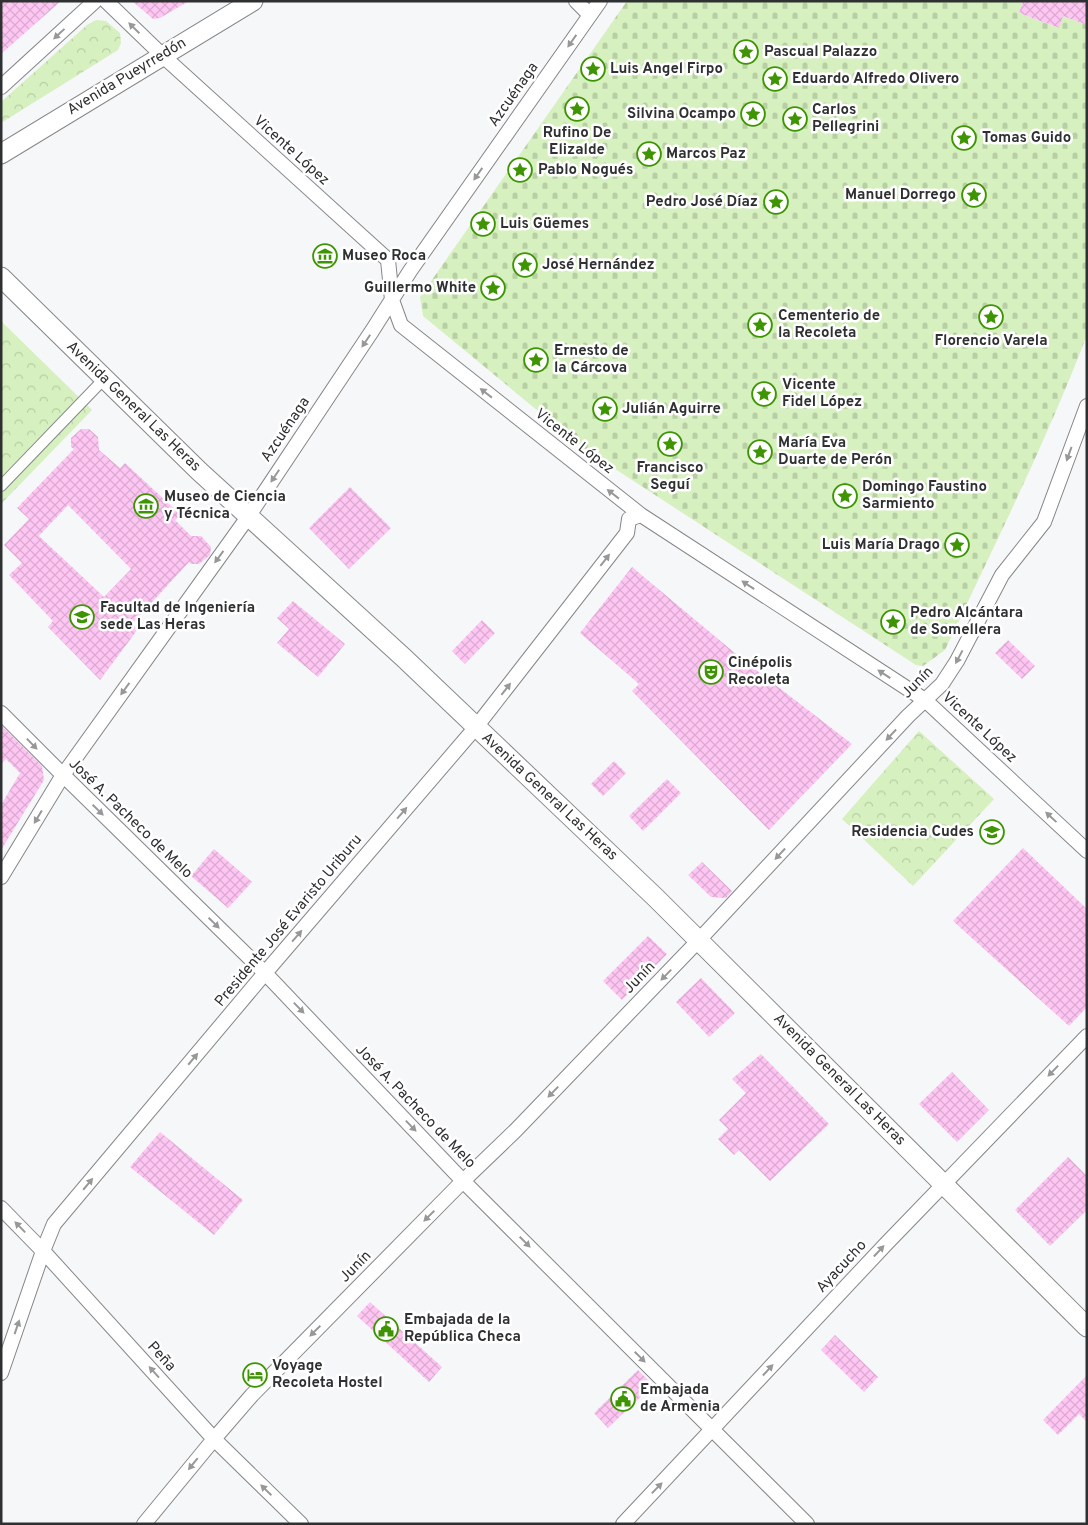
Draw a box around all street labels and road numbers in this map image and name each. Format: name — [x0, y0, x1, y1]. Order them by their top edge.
street label: Avenida Pueyrredón — [64, 34, 190, 120]
street label: Azcuénaga — [485, 59, 543, 131]
street label: Vicente López — [249, 112, 333, 190]
street label: Avenida General Las Heras — [62, 338, 204, 476]
street label: Azcuénaga — [257, 394, 315, 466]
street label: Vicente López — [530, 405, 618, 479]
street label: Junín — [898, 663, 938, 703]
street label: Vicente López — [938, 688, 1020, 768]
street label: Avenida General Las Heras — [477, 729, 621, 865]
street label: José A. Pacheco de Melo — [64, 755, 196, 883]
street label: Presidente José Evaristo Uriburu — [211, 831, 367, 1011]
street label: Junín — [620, 958, 660, 998]
street label: Avenida General Las Heras — [769, 1010, 909, 1150]
street label: José A. Pacheco de Melo — [351, 1041, 479, 1173]
street label: Ayacucho — [813, 1237, 871, 1297]
street label: Junín — [336, 1247, 376, 1287]
street label: Peña — [143, 1338, 179, 1376]

